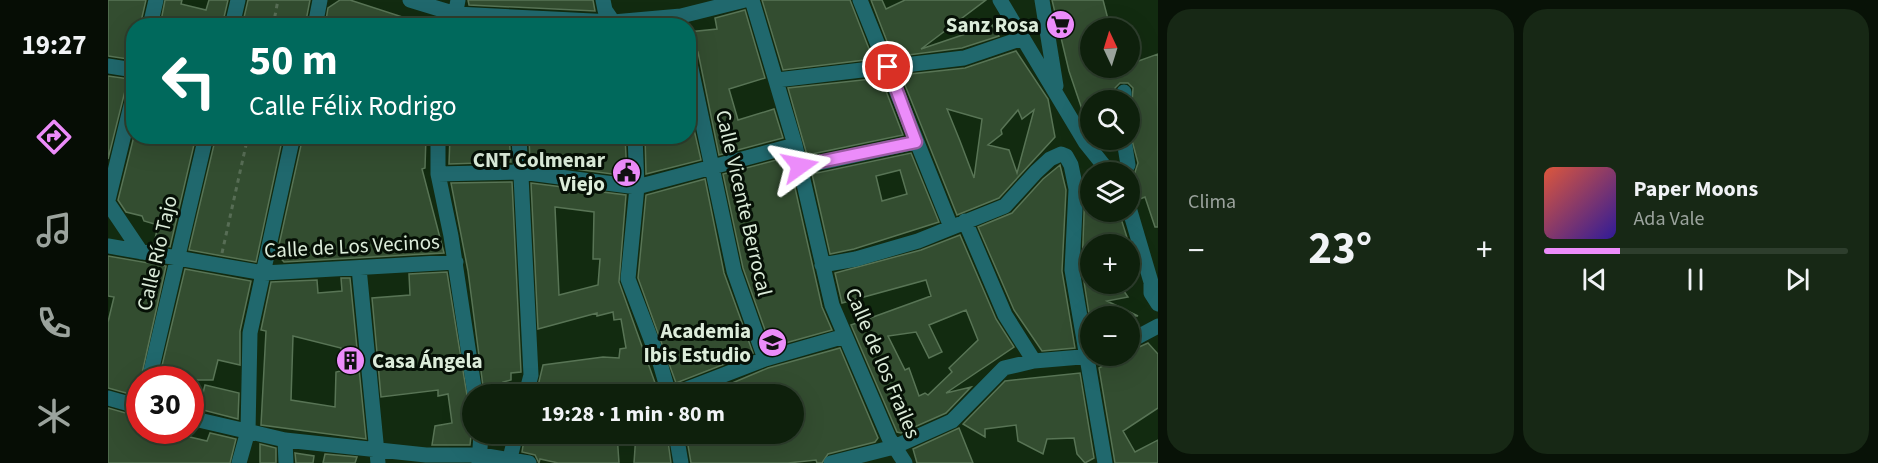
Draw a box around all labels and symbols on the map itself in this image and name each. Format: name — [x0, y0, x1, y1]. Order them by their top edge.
supermarket icon: Sanz Rosa — [1044, 9, 1076, 41]
place label: Sanz Rosa — [946, 10, 1039, 40]
north arrow — [1080, 18, 1140, 78]
pin — [862, 41, 913, 92]
street label: Calle Vicente Berrocal — [708, 107, 780, 299]
position arrow — [768, 134, 832, 198]
place label: CNT Colmenar Viejo — [473, 145, 606, 199]
public building icon: CNT Colmenar Viejo — [610, 156, 642, 188]
street label: Calle Río Tajo — [129, 192, 185, 314]
street label: Calle de Los Vecinos — [263, 226, 441, 266]
street label: Calle de los Frailes — [838, 283, 928, 443]
place label: Academia Ibis Estudio — [644, 316, 751, 370]
school or university icon: Academia Ibis Estudio — [756, 327, 788, 359]
building icon: Casa Ángela — [335, 345, 367, 377]
place label: Casa Ángela — [372, 346, 483, 376]
speed limit sign: 30 — [126, 366, 204, 444]

